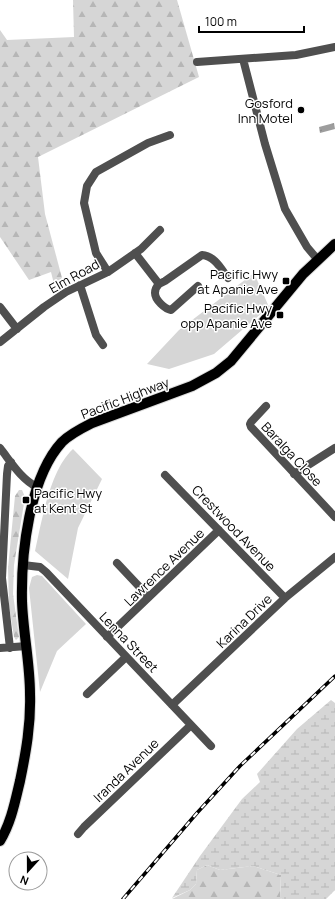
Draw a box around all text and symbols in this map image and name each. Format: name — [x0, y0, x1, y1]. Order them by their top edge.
scale bar — [199, 8, 304, 34]
text: 100 m — [205, 13, 237, 30]
place label: Gosford Inn Motel — [238, 94, 293, 127]
marker: Gosford Inn Motel — [296, 105, 306, 115]
street label: Elm Road — [46, 255, 102, 297]
place label: Pacific Hwy at Apanie Ave — [197, 265, 278, 298]
marker: Pacific Hwy at Apanie Ave — [281, 276, 291, 286]
place label: Pacific Hwy opp Apanie Ave — [181, 299, 272, 332]
marker: Pacific Hwy opp Apanie Ave — [275, 310, 285, 320]
street label: Pacific Highway — [78, 373, 172, 423]
street label: Baralga Close — [258, 418, 327, 490]
street label: Crestwood Avenue — [188, 481, 280, 575]
place label: Pacific Hwy at Kent St — [34, 484, 102, 517]
marker: Pacific Hwy at Kent St — [21, 495, 31, 505]
street label: Lawrence Avenue — [120, 524, 208, 610]
street label: Karina Drive — [212, 590, 276, 652]
street label: Lenna Street — [96, 608, 162, 676]
street label: Iranda Avenue — [89, 734, 163, 806]
north arrow — [8, 851, 48, 891]
text: N — [18, 872, 31, 889]

